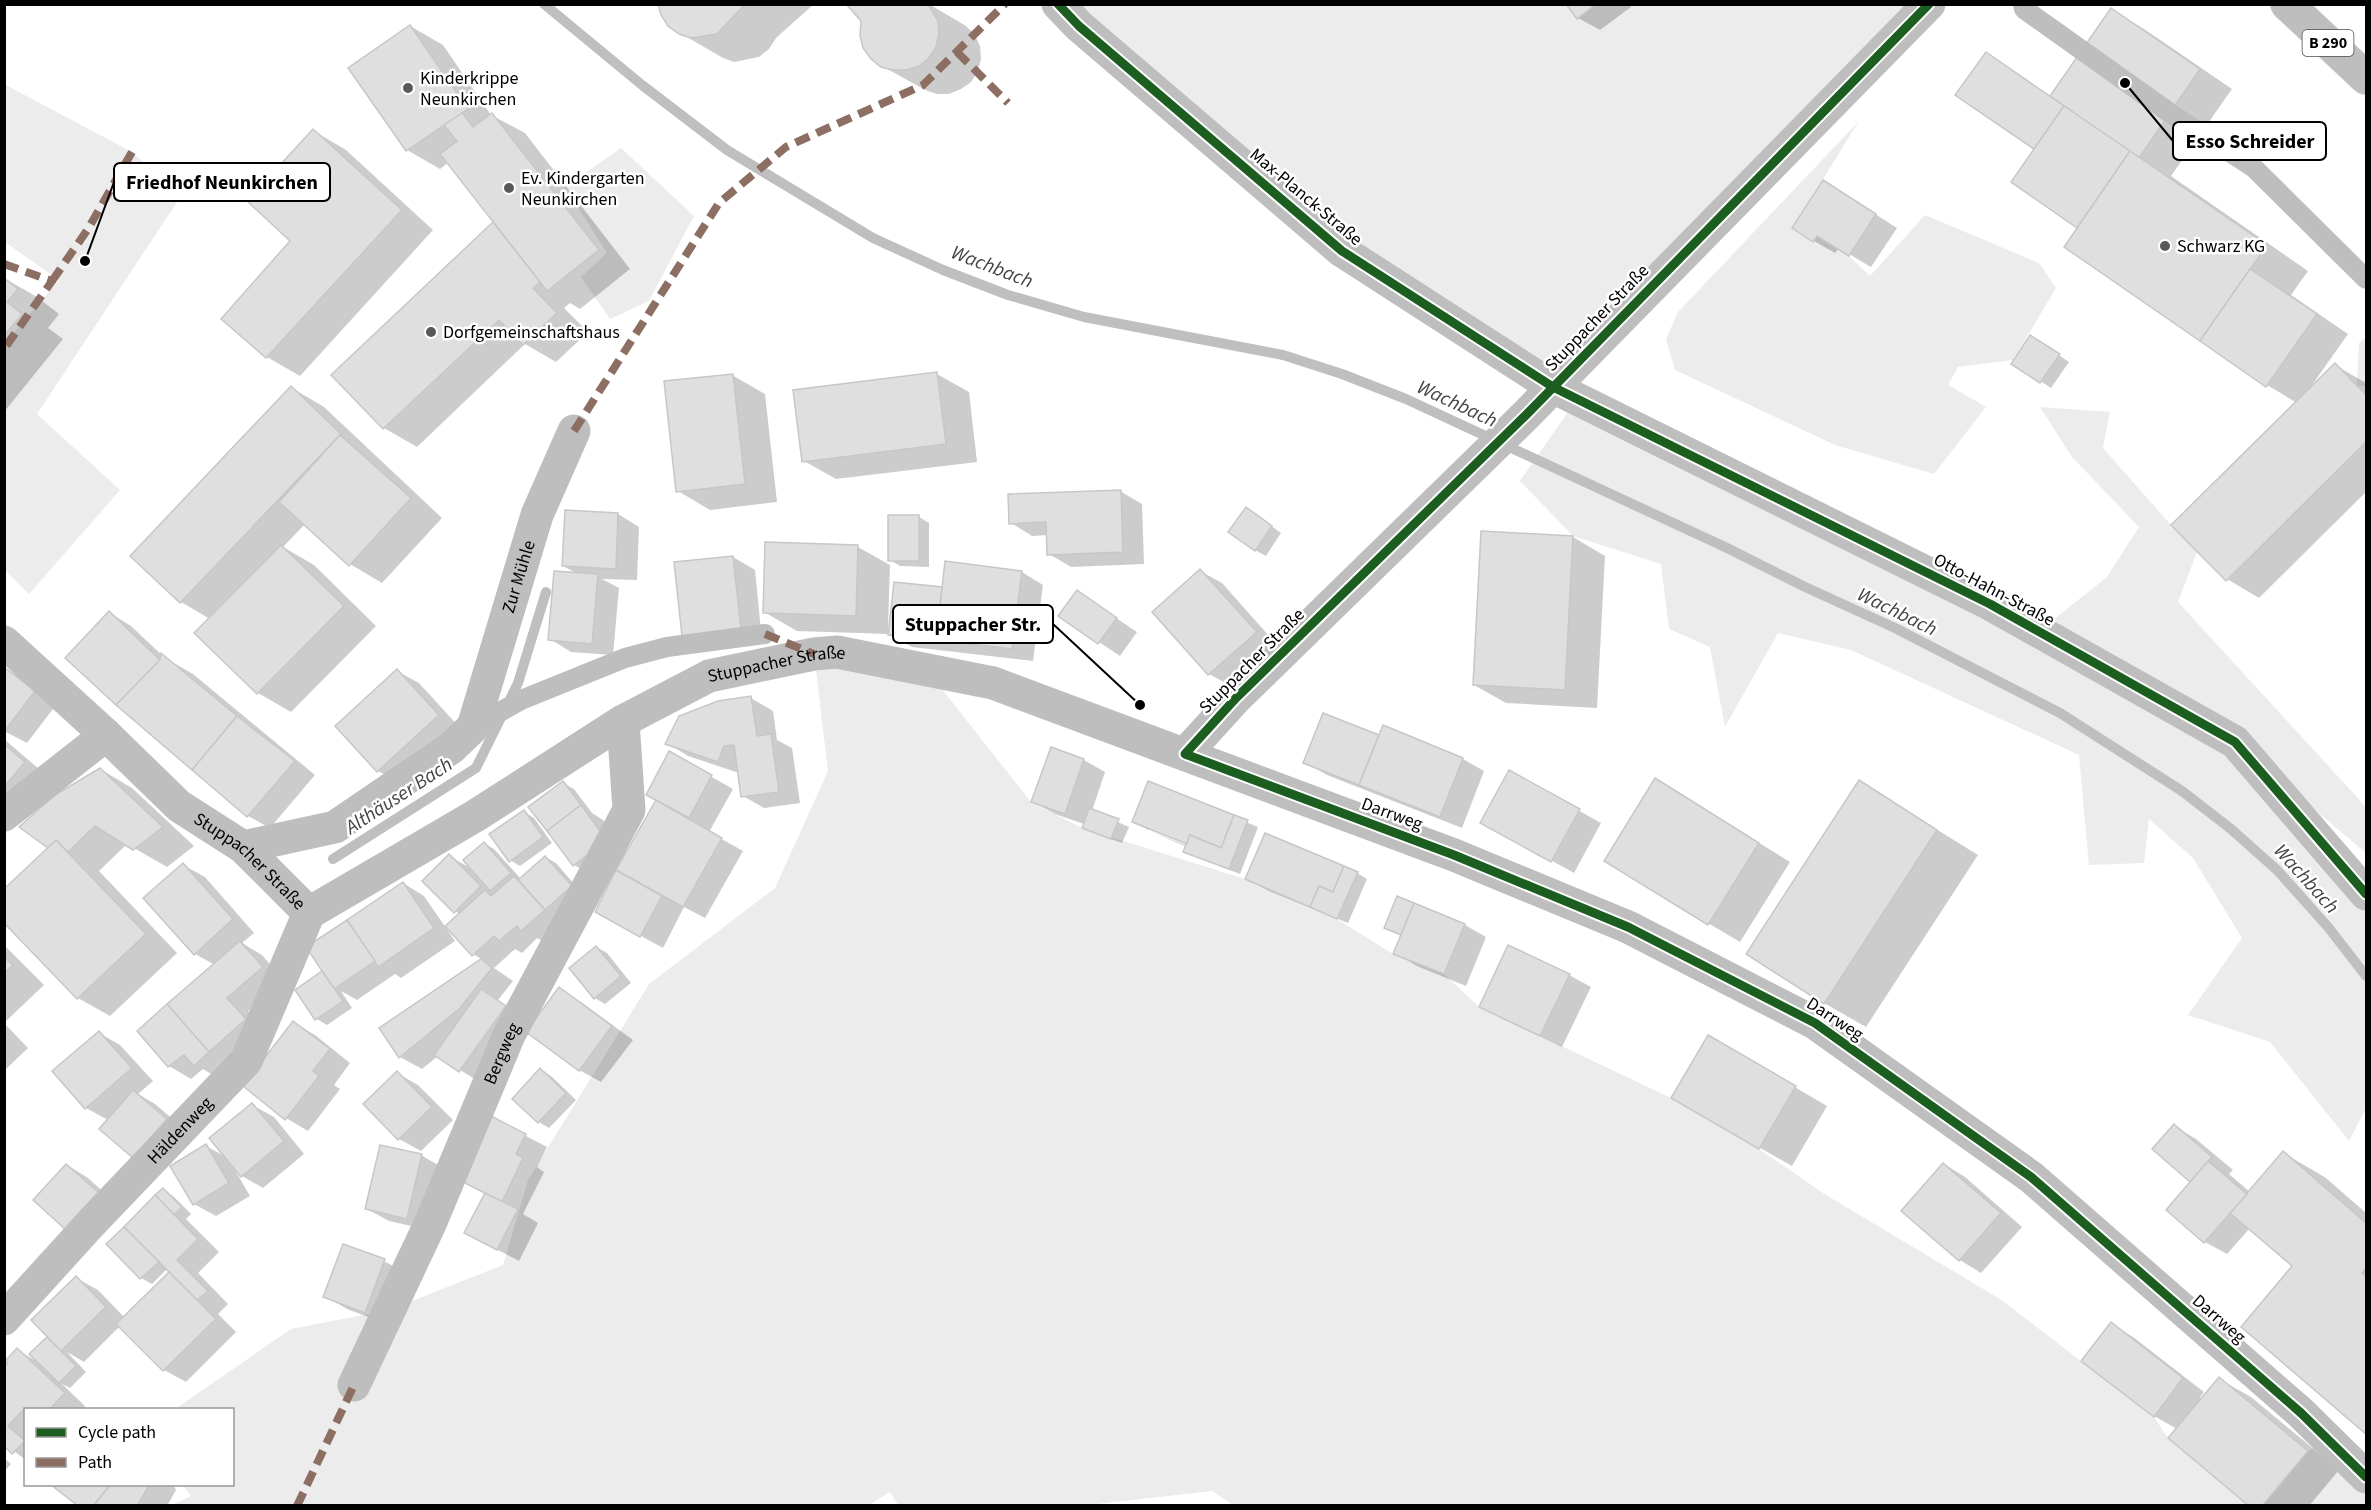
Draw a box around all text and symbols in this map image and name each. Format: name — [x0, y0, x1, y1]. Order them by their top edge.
road number: B 290 — [2302, 30, 2354, 56]
place label: Kinderkrippe Neunkirchen — [420, 66, 518, 112]
marker: Kinderkrippe Neunkirchen — [401, 81, 415, 95]
callout: Esso Schreider — [2173, 122, 2326, 160]
text: Esso Schreider — [2185, 128, 2315, 156]
street label: Max-Planck-Straße — [1244, 142, 1368, 252]
callout: Friedhof Neunkirchen — [114, 163, 330, 201]
place label: Ev. Kindergarten Neunkirchen — [521, 166, 645, 212]
text: Friedhof Neunkirchen — [126, 169, 318, 197]
marker: Ev. Kindergarten Neunkirchen — [502, 181, 516, 195]
place label: Schwarz KG — [2177, 234, 2265, 259]
water label: Wachbach — [947, 239, 1037, 295]
marker: Schwarz KG — [2158, 239, 2172, 253]
street label: Stuppacher Straße — [1539, 259, 1655, 377]
place label: Dorfgemeinschaftshaus — [443, 320, 620, 345]
marker: Dorfgemeinschaftshaus — [424, 325, 438, 339]
water label: Wachbach — [1412, 373, 1502, 435]
street label: Zur Mühle — [496, 537, 541, 616]
street label: Otto-Hahn-Straße — [1929, 547, 2059, 633]
water label: Wachbach — [1852, 581, 1942, 643]
street label: Stuppacher Straße — [1194, 603, 1310, 719]
callout: Stuppacher Str. — [893, 605, 1053, 643]
text: Stuppacher Str. — [905, 611, 1041, 639]
street label: Stuppacher Straße — [705, 640, 848, 689]
water label: Althäuser Bach — [338, 751, 458, 842]
street label: Darrweg — [1358, 791, 1426, 837]
street label: Stuppacher Straße — [189, 806, 311, 915]
water label: Wachbach — [2267, 838, 2345, 920]
street label: Darrweg — [1801, 991, 1869, 1047]
street label: Bergweg — [477, 1018, 526, 1088]
street label: Häldenweg — [141, 1091, 218, 1170]
street label: Darrweg — [2187, 1289, 2251, 1349]
legend — [24, 1408, 234, 1486]
text: Cycle path — [78, 1420, 156, 1445]
text: Path — [78, 1450, 112, 1475]

